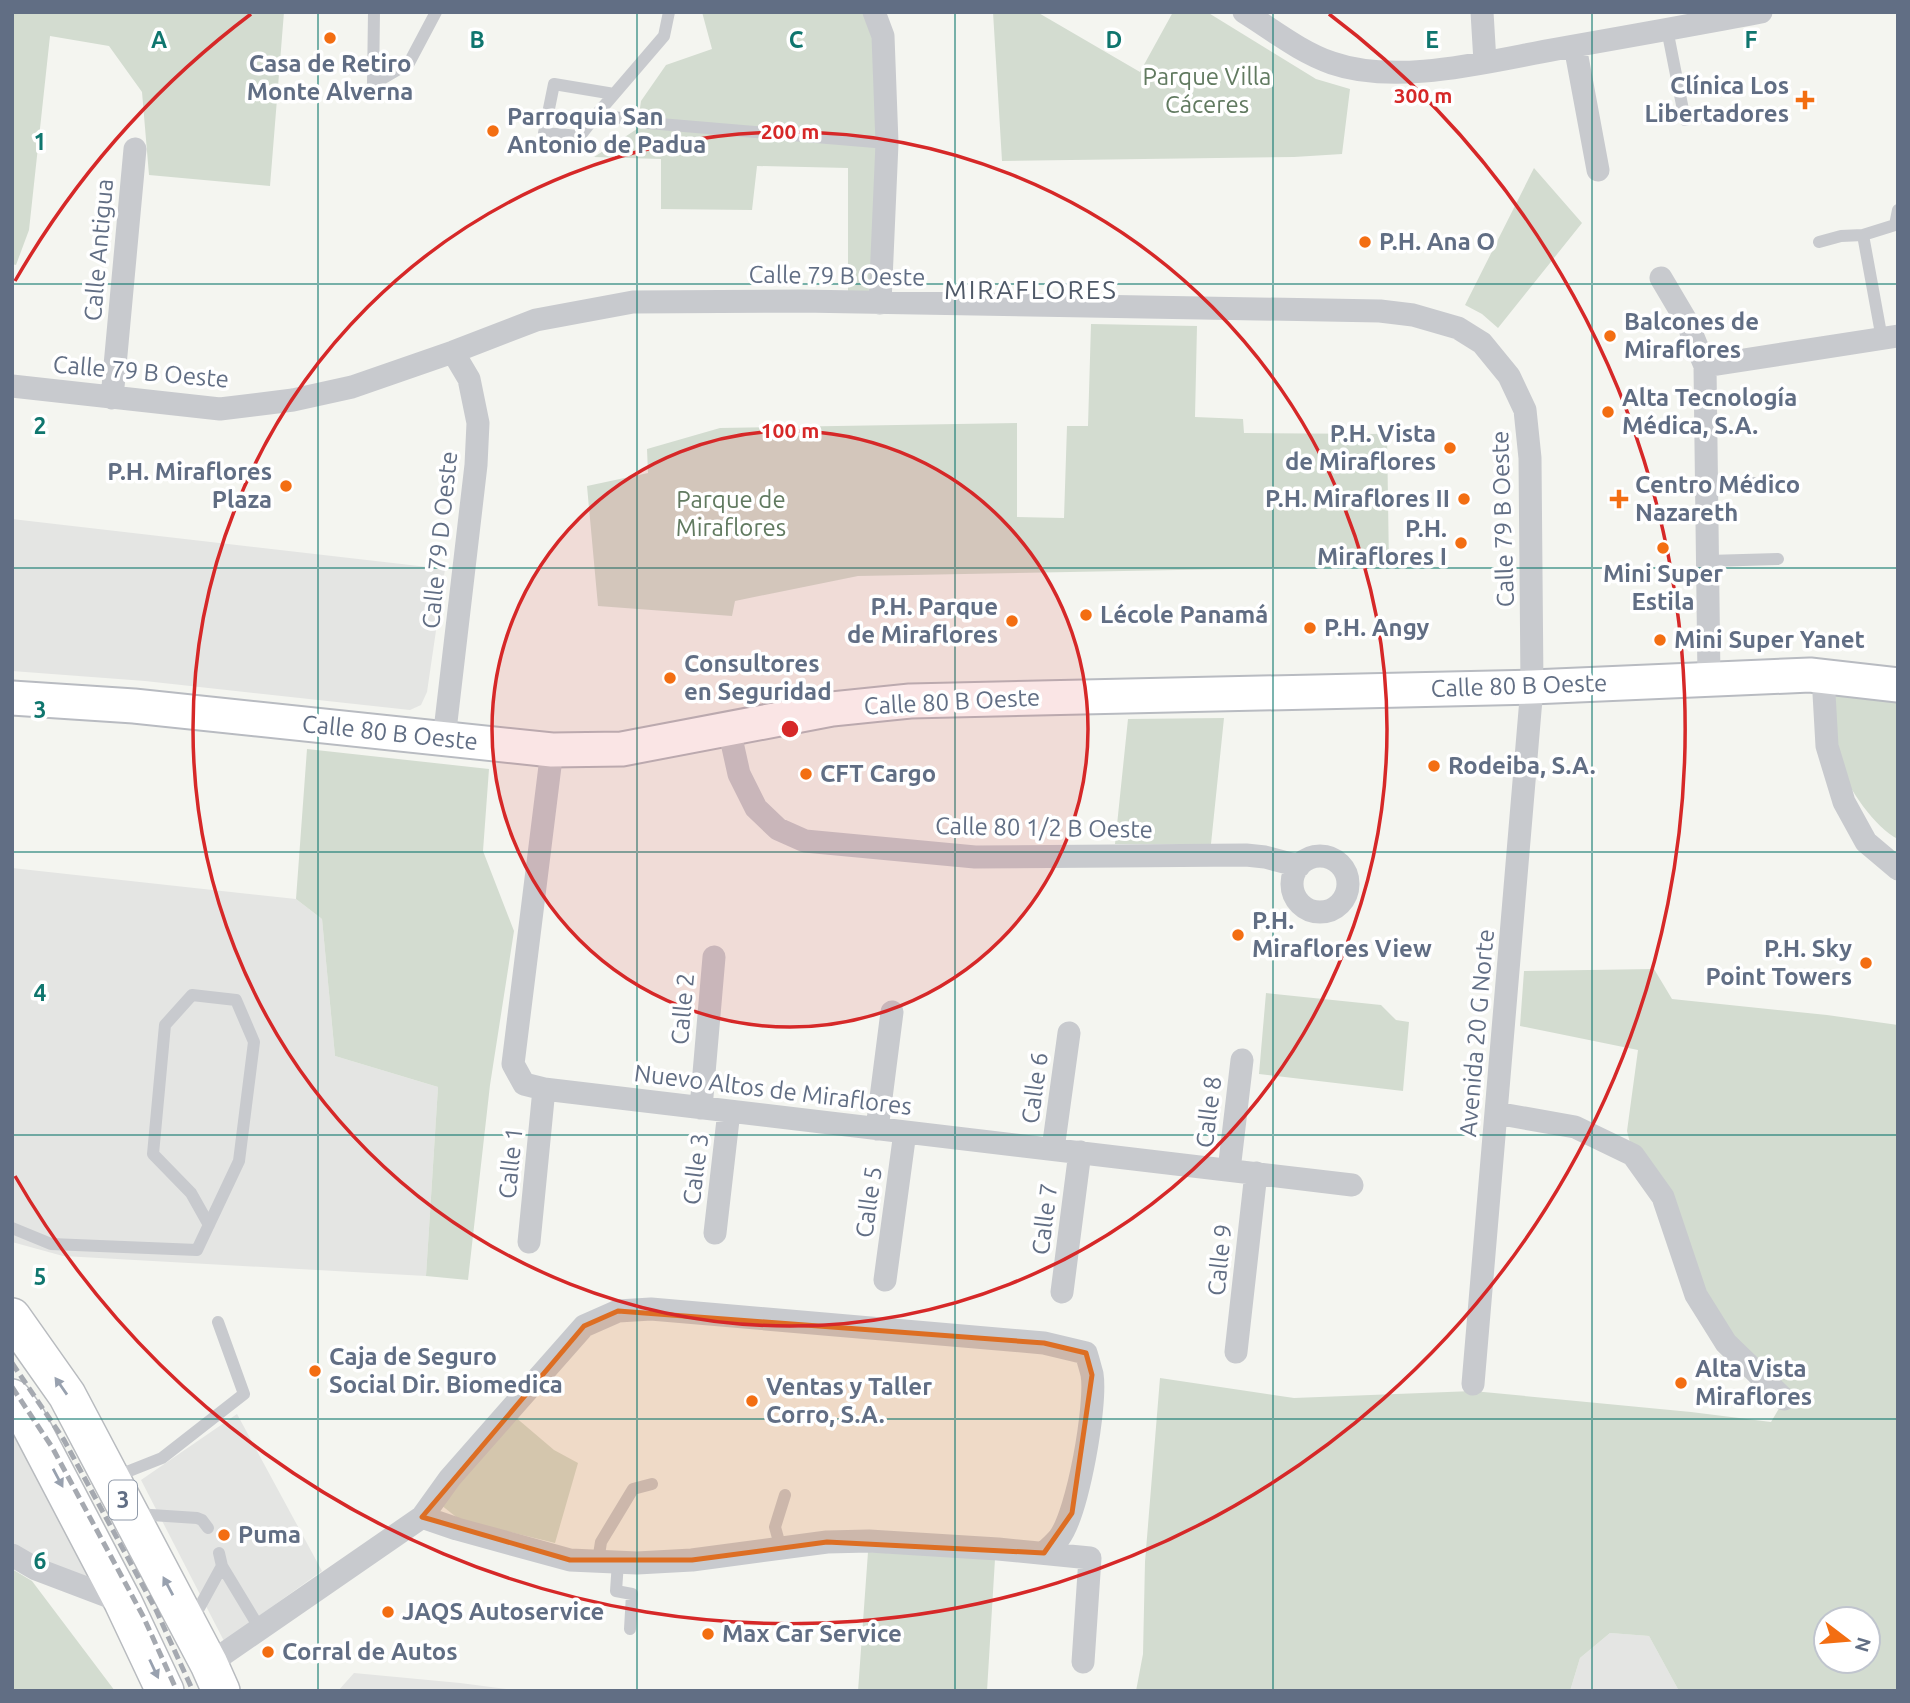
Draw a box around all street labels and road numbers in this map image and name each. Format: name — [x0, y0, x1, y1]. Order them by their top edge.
street label: Calle Antigua — [79, 178, 118, 322]
street label: Calle 79 B Oeste — [748, 260, 926, 291]
street label: Calle 79 B Oeste — [52, 350, 230, 393]
street label: Calle 79 B Oeste — [1486, 430, 1519, 608]
street label: Calle 79 D Oeste — [417, 450, 462, 630]
street label: Calle 80 B Oeste — [1430, 669, 1608, 702]
street label: Calle 80 B Oeste — [863, 683, 1041, 720]
street label: Calle 80 B Oeste — [301, 710, 479, 755]
street label: Calle 80 1/2 B Oeste — [935, 812, 1153, 843]
street label: Avenida 20 G Norte — [1454, 928, 1499, 1138]
street label: Calle 2 — [666, 972, 699, 1046]
street label: Calle 6 — [1016, 1050, 1053, 1125]
street label: Nuevo Altos de Miraflores — [633, 1059, 913, 1120]
street label: Calle 8 — [1191, 1075, 1226, 1149]
street label: Calle 1 — [493, 1126, 528, 1200]
street label: Calle 3 — [678, 1132, 713, 1206]
street label: Calle 5 — [850, 1164, 887, 1239]
street label: Calle 7 — [1027, 1182, 1062, 1256]
street label: Calle 9 — [1202, 1223, 1237, 1297]
road number: 3 — [109, 1480, 137, 1520]

